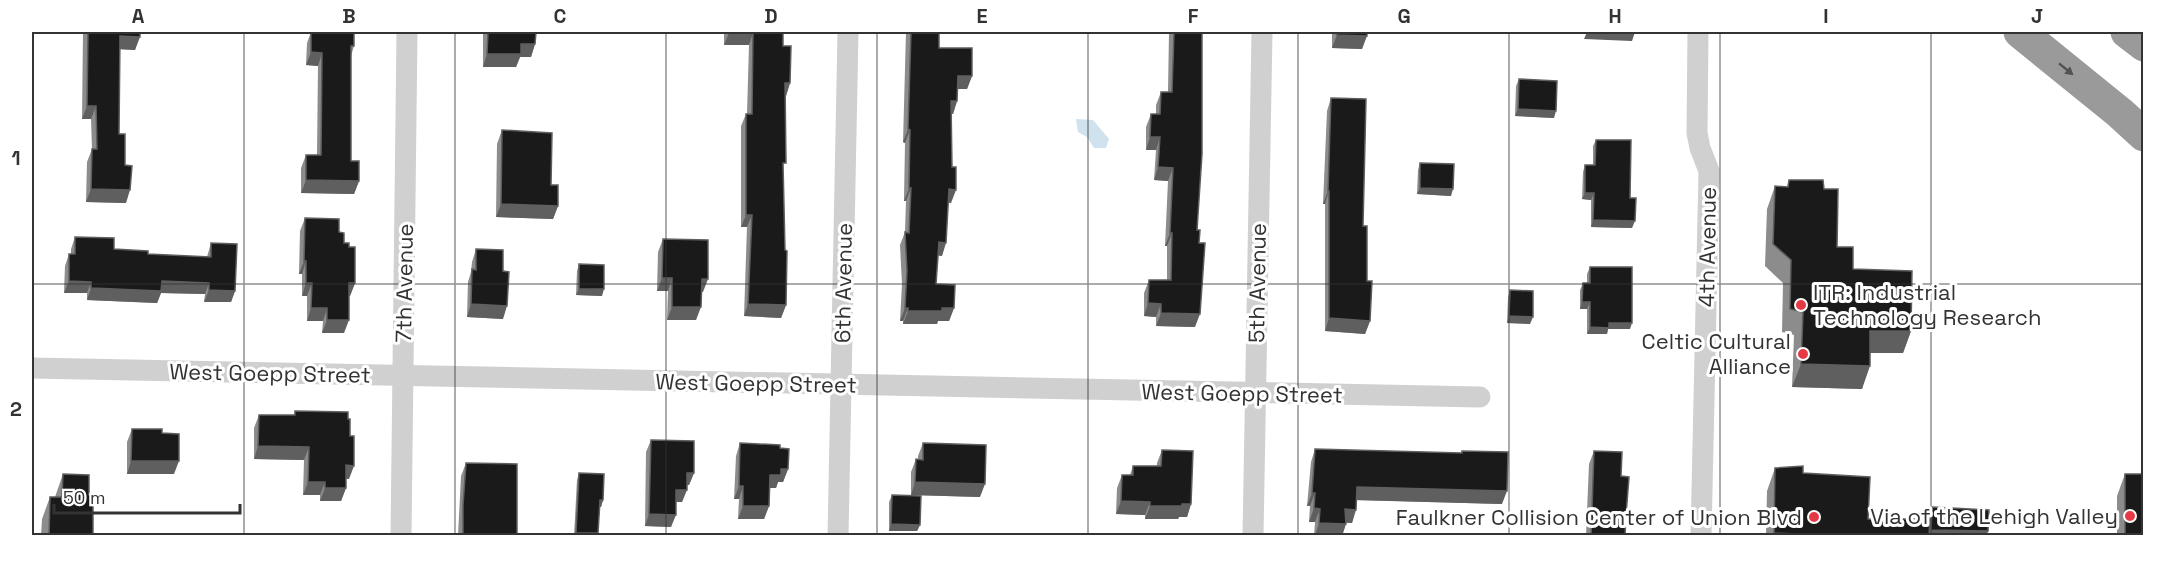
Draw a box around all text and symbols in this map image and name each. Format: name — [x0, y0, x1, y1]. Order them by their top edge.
text: A — [132, 3, 145, 29]
text: B — [342, 3, 356, 29]
text: C — [554, 3, 567, 29]
text: D — [764, 3, 778, 29]
text: E — [976, 3, 988, 29]
text: F — [1188, 3, 1199, 29]
text: G — [1397, 3, 1411, 29]
text: H — [1608, 3, 1622, 29]
text: I — [1823, 3, 1829, 29]
text: J — [2031, 3, 2043, 29]
one-way arrow — [2058, 62, 2074, 75]
text: 1 — [11, 145, 21, 171]
street label: 4th Avenue — [1692, 187, 1722, 307]
street label: 7th Avenue — [389, 223, 419, 343]
street label: 6th Avenue — [828, 223, 858, 343]
street label: 5th Avenue — [1242, 223, 1272, 343]
place label: ITR: Industrial Technology Research — [1813, 278, 2041, 331]
marker: ITR: Industrial Technology Research — [1794, 298, 1808, 312]
place label: Celtic Cultural Alliance — [1642, 327, 1791, 380]
marker: Celtic Cultural Alliance — [1796, 347, 1810, 361]
street label: West Goepp Street — [169, 357, 371, 389]
street label: West Goepp Street — [655, 367, 857, 399]
street label: West Goepp Street — [1141, 377, 1343, 409]
text: 2 — [10, 396, 22, 422]
scale bar — [54, 477, 240, 515]
text: 50 m — [63, 486, 105, 509]
place label: Via of the Lehigh Valley — [1870, 502, 2118, 530]
place label: Faulkner Collision Center of Union Blvd — [1396, 503, 1802, 531]
marker: Via of the Lehigh Valley — [2123, 509, 2137, 523]
marker: Faulkner Collision Center of Union Blvd — [1807, 510, 1821, 524]

